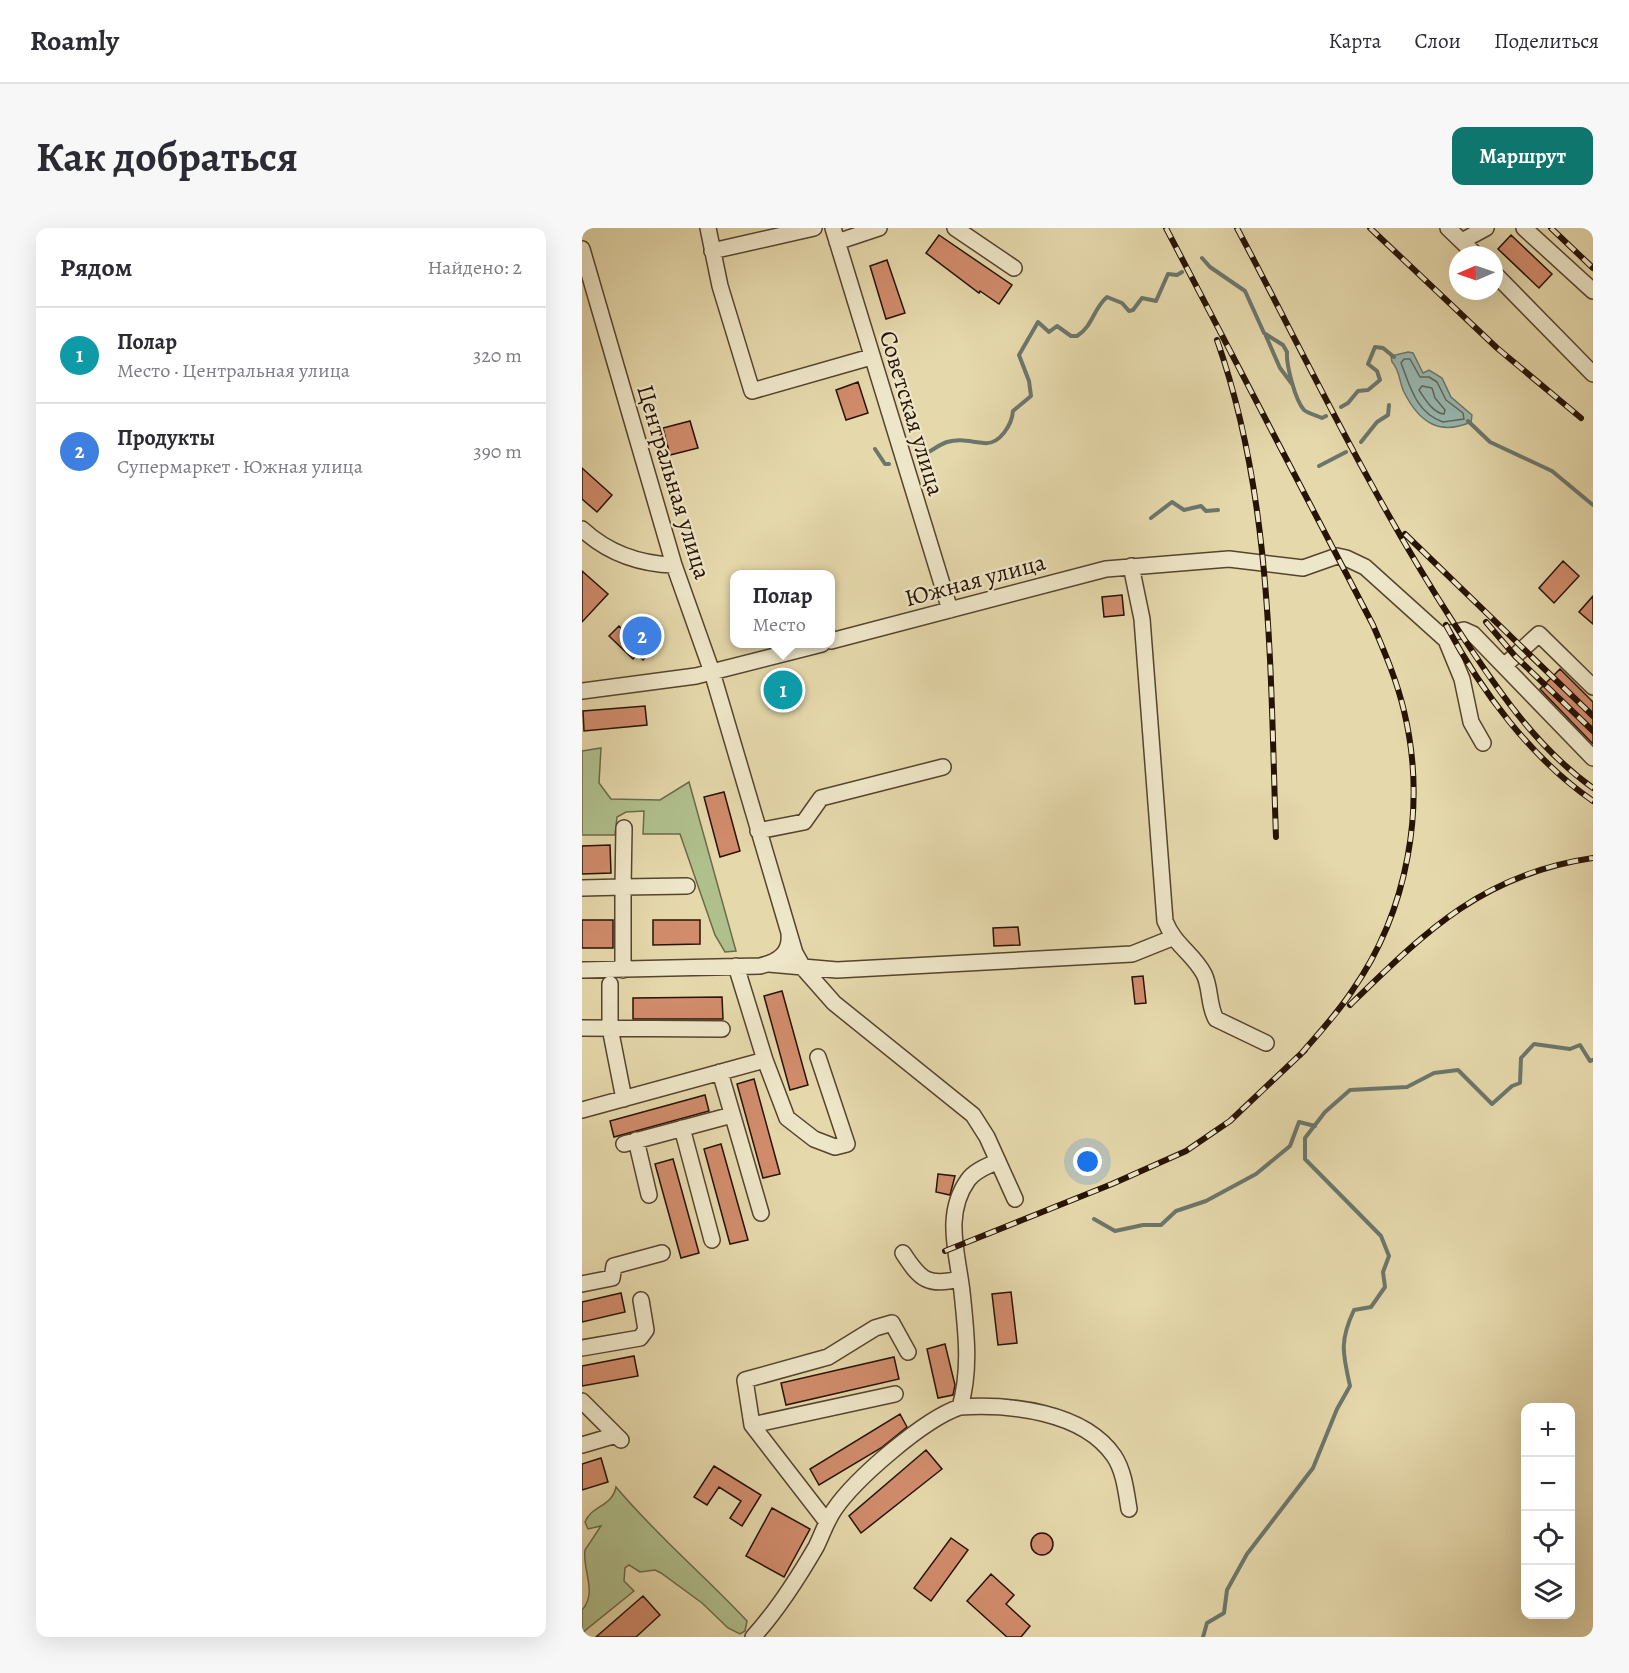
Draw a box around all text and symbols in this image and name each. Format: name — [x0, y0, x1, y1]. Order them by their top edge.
text: Roamly — [30, 22, 119, 60]
text: Карта — [1328, 27, 1381, 55]
text: Слои — [1414, 27, 1461, 55]
text: Поделиться — [1494, 27, 1599, 55]
button: Маршрут — [1452, 127, 1593, 185]
text: Как добраться — [36, 128, 298, 185]
north arrow — [1449, 246, 1503, 300]
text: Рядом — [60, 250, 132, 285]
text: Найдено: 2 — [427, 254, 522, 281]
text: Полар — [117, 327, 177, 357]
street label: Советская улица — [872, 327, 952, 499]
text: 1 — [76, 342, 83, 369]
text: 320 m — [473, 342, 522, 369]
text: Место · Центральная улица — [117, 357, 350, 384]
street label: Центральная улица — [629, 381, 719, 583]
text: Продукты — [117, 423, 215, 453]
text: 2 — [75, 438, 84, 465]
text: 390 m — [473, 438, 522, 465]
text: Супермаркет · Южная улица — [117, 453, 363, 480]
street label: Южная улица — [901, 546, 1049, 614]
popup — [730, 570, 835, 648]
text: Полар — [752, 581, 813, 611]
text: Место — [752, 611, 806, 638]
pin: 2 — [622, 614, 662, 658]
pin: 1 — [764, 668, 802, 712]
your location — [1073, 1147, 1102, 1176]
map controls — [1521, 1403, 1575, 1619]
button: + — [1521, 1403, 1575, 1457]
button: − — [1521, 1457, 1575, 1511]
button: locate — [1521, 1511, 1575, 1565]
button: layers — [1521, 1565, 1575, 1619]

